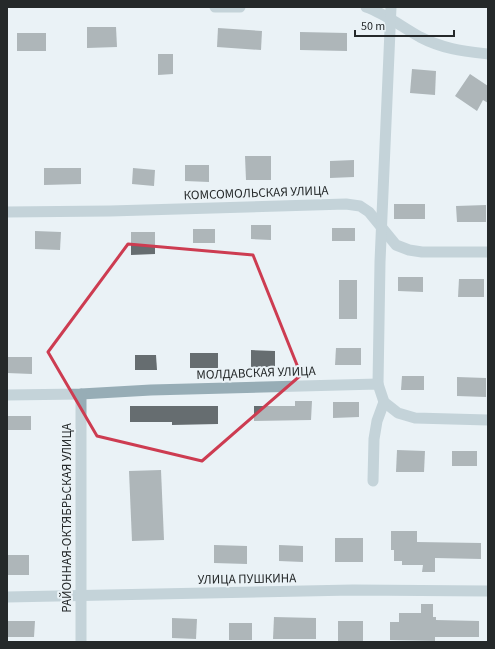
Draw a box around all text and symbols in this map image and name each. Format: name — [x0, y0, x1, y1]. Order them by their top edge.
scale bar — [355, 12, 454, 38]
text: 50 m — [361, 18, 385, 35]
street label: КОМСОМОЛЬСКАЯ УЛИЦА — [183, 181, 330, 205]
street label: МОЛДАВСКАЯ УЛИЦА — [196, 362, 317, 384]
street label: РАЙОННАЯ-ОКТЯБРЬСКАЯ УЛИЦА — [58, 422, 76, 613]
street label: УЛИЦА ПУШКИНА — [197, 569, 297, 589]

